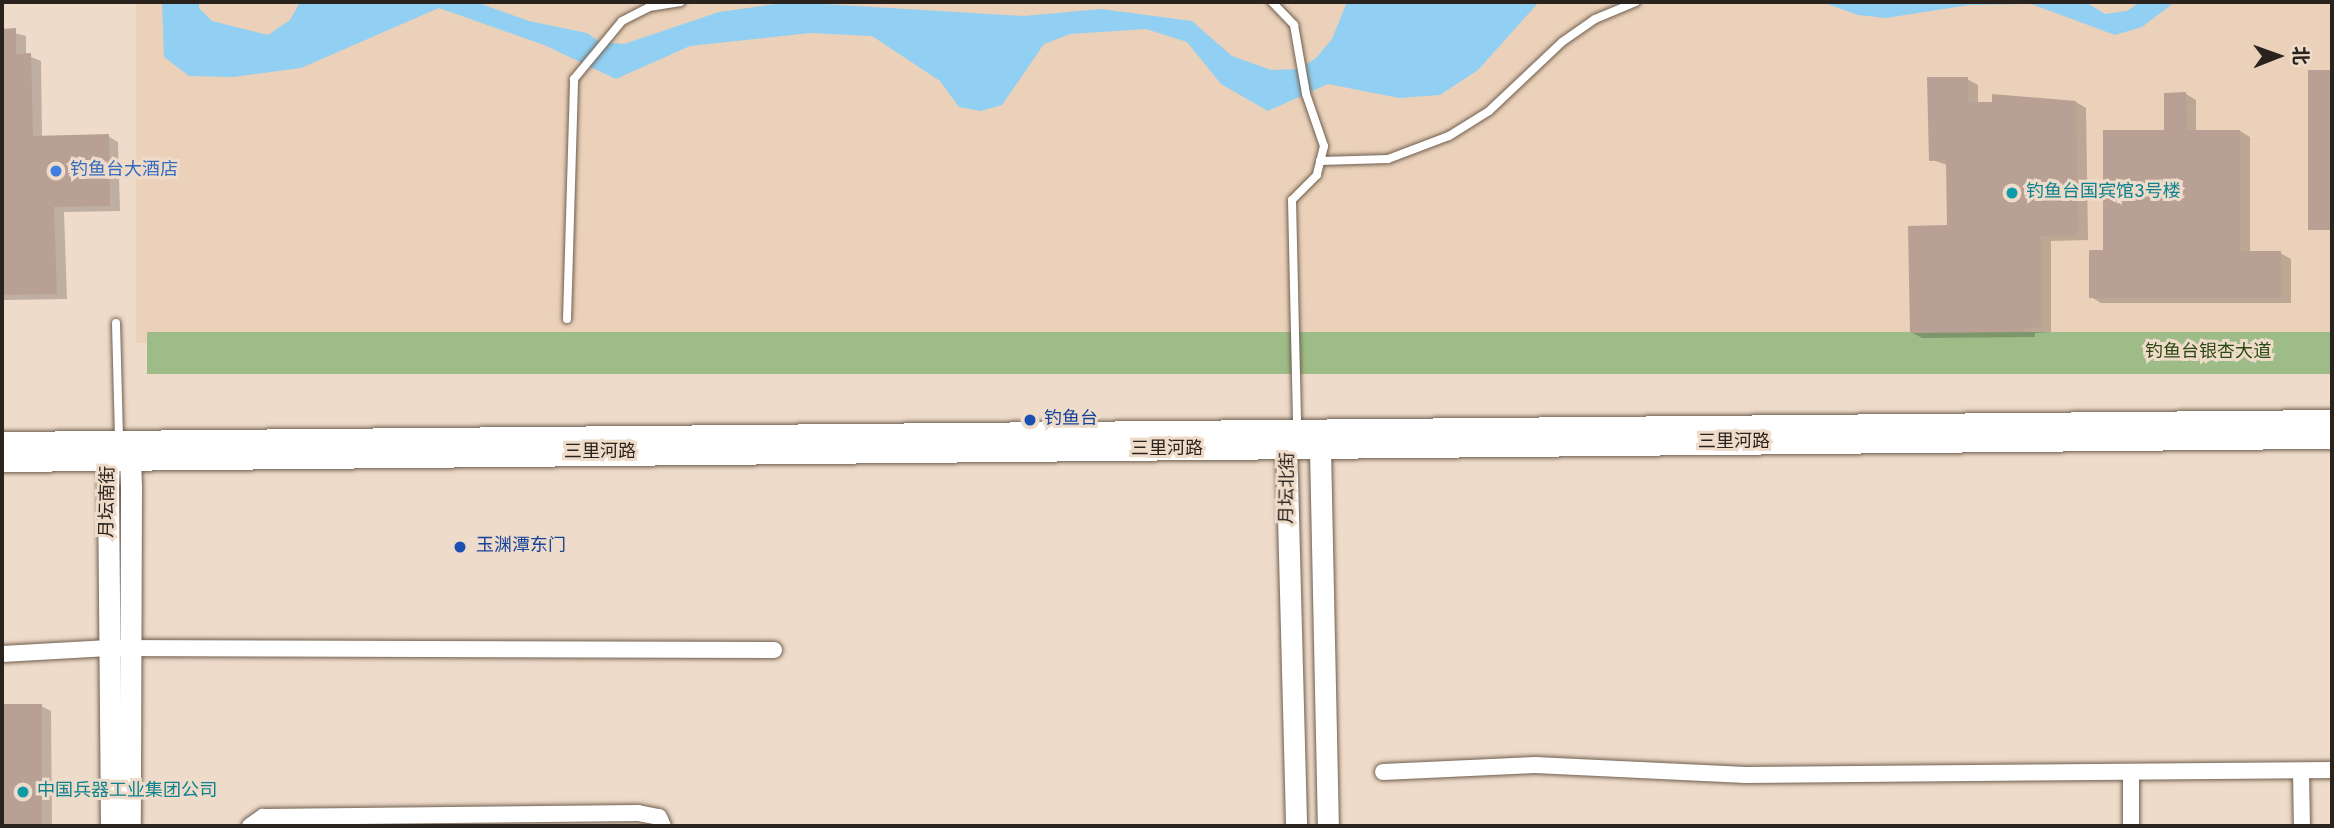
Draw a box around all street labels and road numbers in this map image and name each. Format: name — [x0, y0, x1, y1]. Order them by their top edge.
street label: 三里河路 — [1698, 432, 1770, 454]
street label: 三里河路 — [1131, 439, 1203, 461]
street label: 三里河路 — [564, 442, 636, 464]
street label: 月坛北街 — [1278, 452, 1300, 524]
street label: 月坛南街 — [98, 466, 120, 538]

